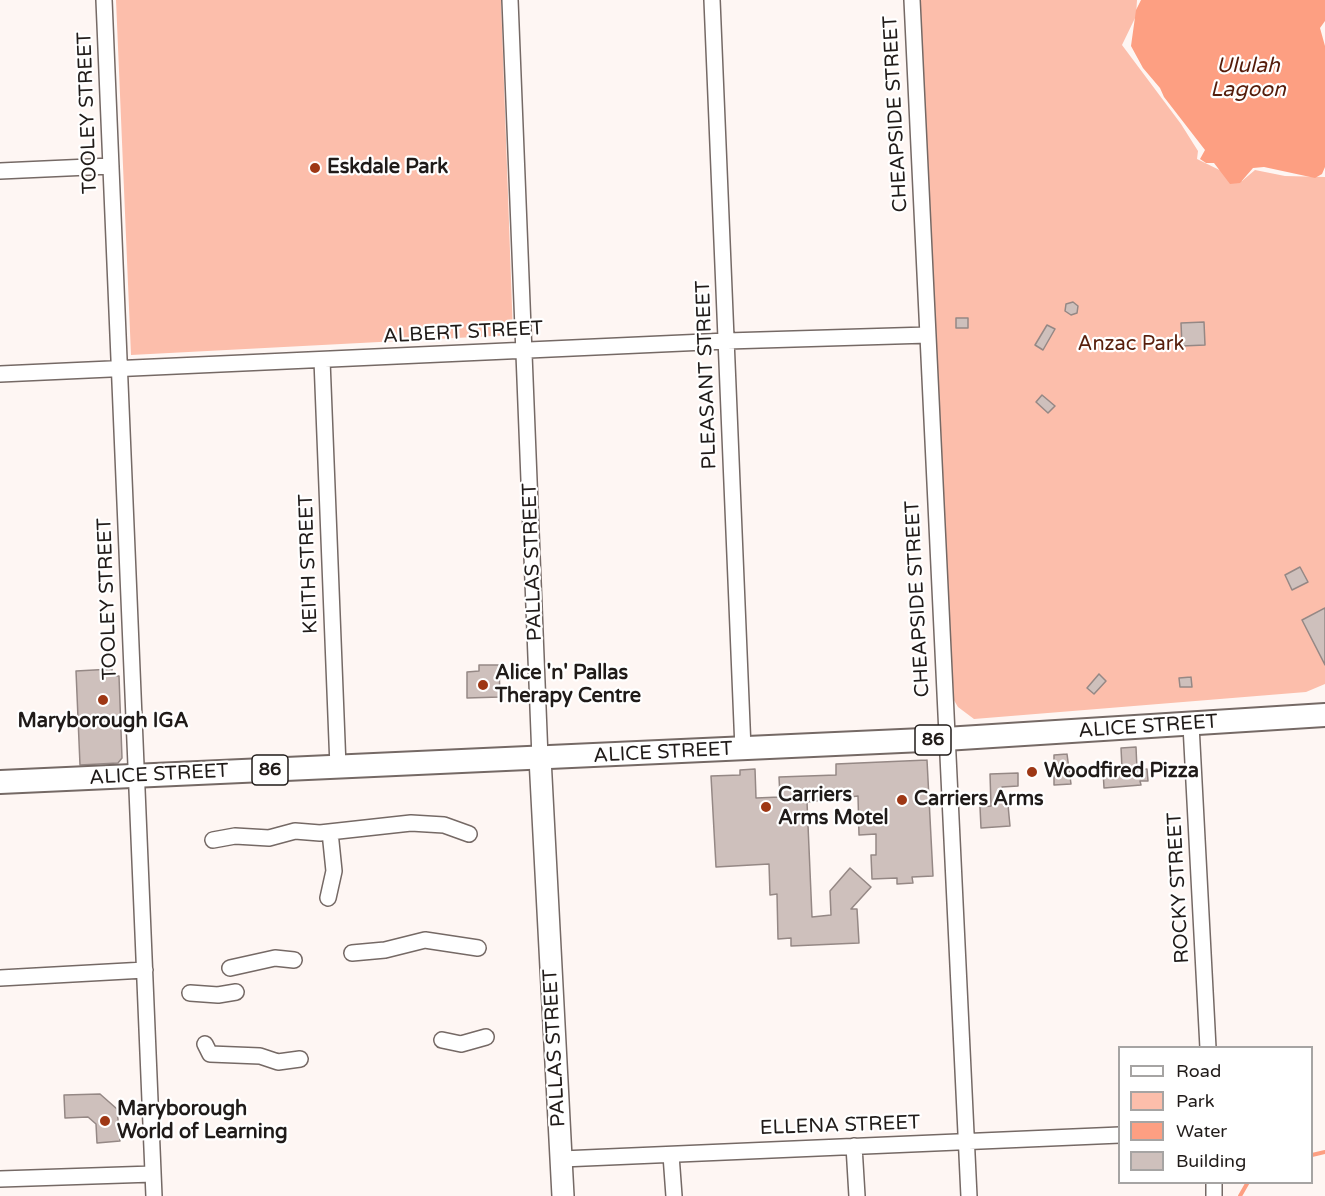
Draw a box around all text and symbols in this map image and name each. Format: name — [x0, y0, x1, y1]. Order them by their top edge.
street label: CHEAPSIDE STREET — [879, 15, 913, 213]
street label: TOOLEY STREET — [73, 32, 103, 194]
water label: Ululah Lagoon — [1210, 53, 1286, 103]
place label: Eskdale Park — [327, 156, 448, 180]
marker: Eskdale Park — [308, 161, 322, 175]
street label: PLEASANT STREET — [692, 280, 722, 470]
street label: ALBERT STREET — [382, 317, 544, 349]
park label: Anzac Park — [1078, 333, 1184, 357]
street label: PALLAS STREET — [518, 482, 548, 642]
street label: KEITH STREET — [295, 494, 323, 634]
street label: CHEAPSIDE STREET — [901, 500, 935, 698]
street label: TOOLEY STREET — [93, 518, 123, 680]
place label: Alice 'n' Pallas Therapy Centre — [495, 662, 641, 709]
marker: Alice 'n' Pallas Therapy Centre — [476, 678, 490, 692]
marker: Maryborough IGA — [96, 693, 110, 707]
place label: Maryborough IGA — [17, 710, 189, 734]
street label: ALICE STREET — [1077, 710, 1219, 744]
road number: 86 — [915, 725, 951, 755]
street label: ALICE STREET — [593, 737, 733, 769]
road number: 86 — [252, 755, 288, 785]
street label: ALICE STREET — [89, 759, 229, 791]
place label: Woodfired Pizza — [1044, 760, 1199, 784]
marker: Woodfired Pizza — [1025, 765, 1039, 779]
place label: Carriers Arms Motel — [778, 784, 889, 831]
place label: Carriers Arms — [914, 788, 1044, 812]
marker: Carriers Arms — [895, 793, 909, 807]
marker: Carriers Arms Motel — [759, 800, 773, 814]
street label: ROCKY STREET — [1163, 812, 1195, 964]
street label: PALLAS STREET — [539, 968, 571, 1128]
legend — [1118, 1046, 1313, 1184]
text: Road — [1176, 1060, 1221, 1082]
text: Park — [1176, 1090, 1214, 1112]
place label: Maryborough World of Learning — [117, 1098, 288, 1145]
street label: ELLENA STREET — [759, 1111, 921, 1141]
marker: Maryborough World of Learning — [98, 1114, 112, 1128]
text: Water — [1176, 1120, 1227, 1142]
text: Building — [1176, 1150, 1246, 1172]

